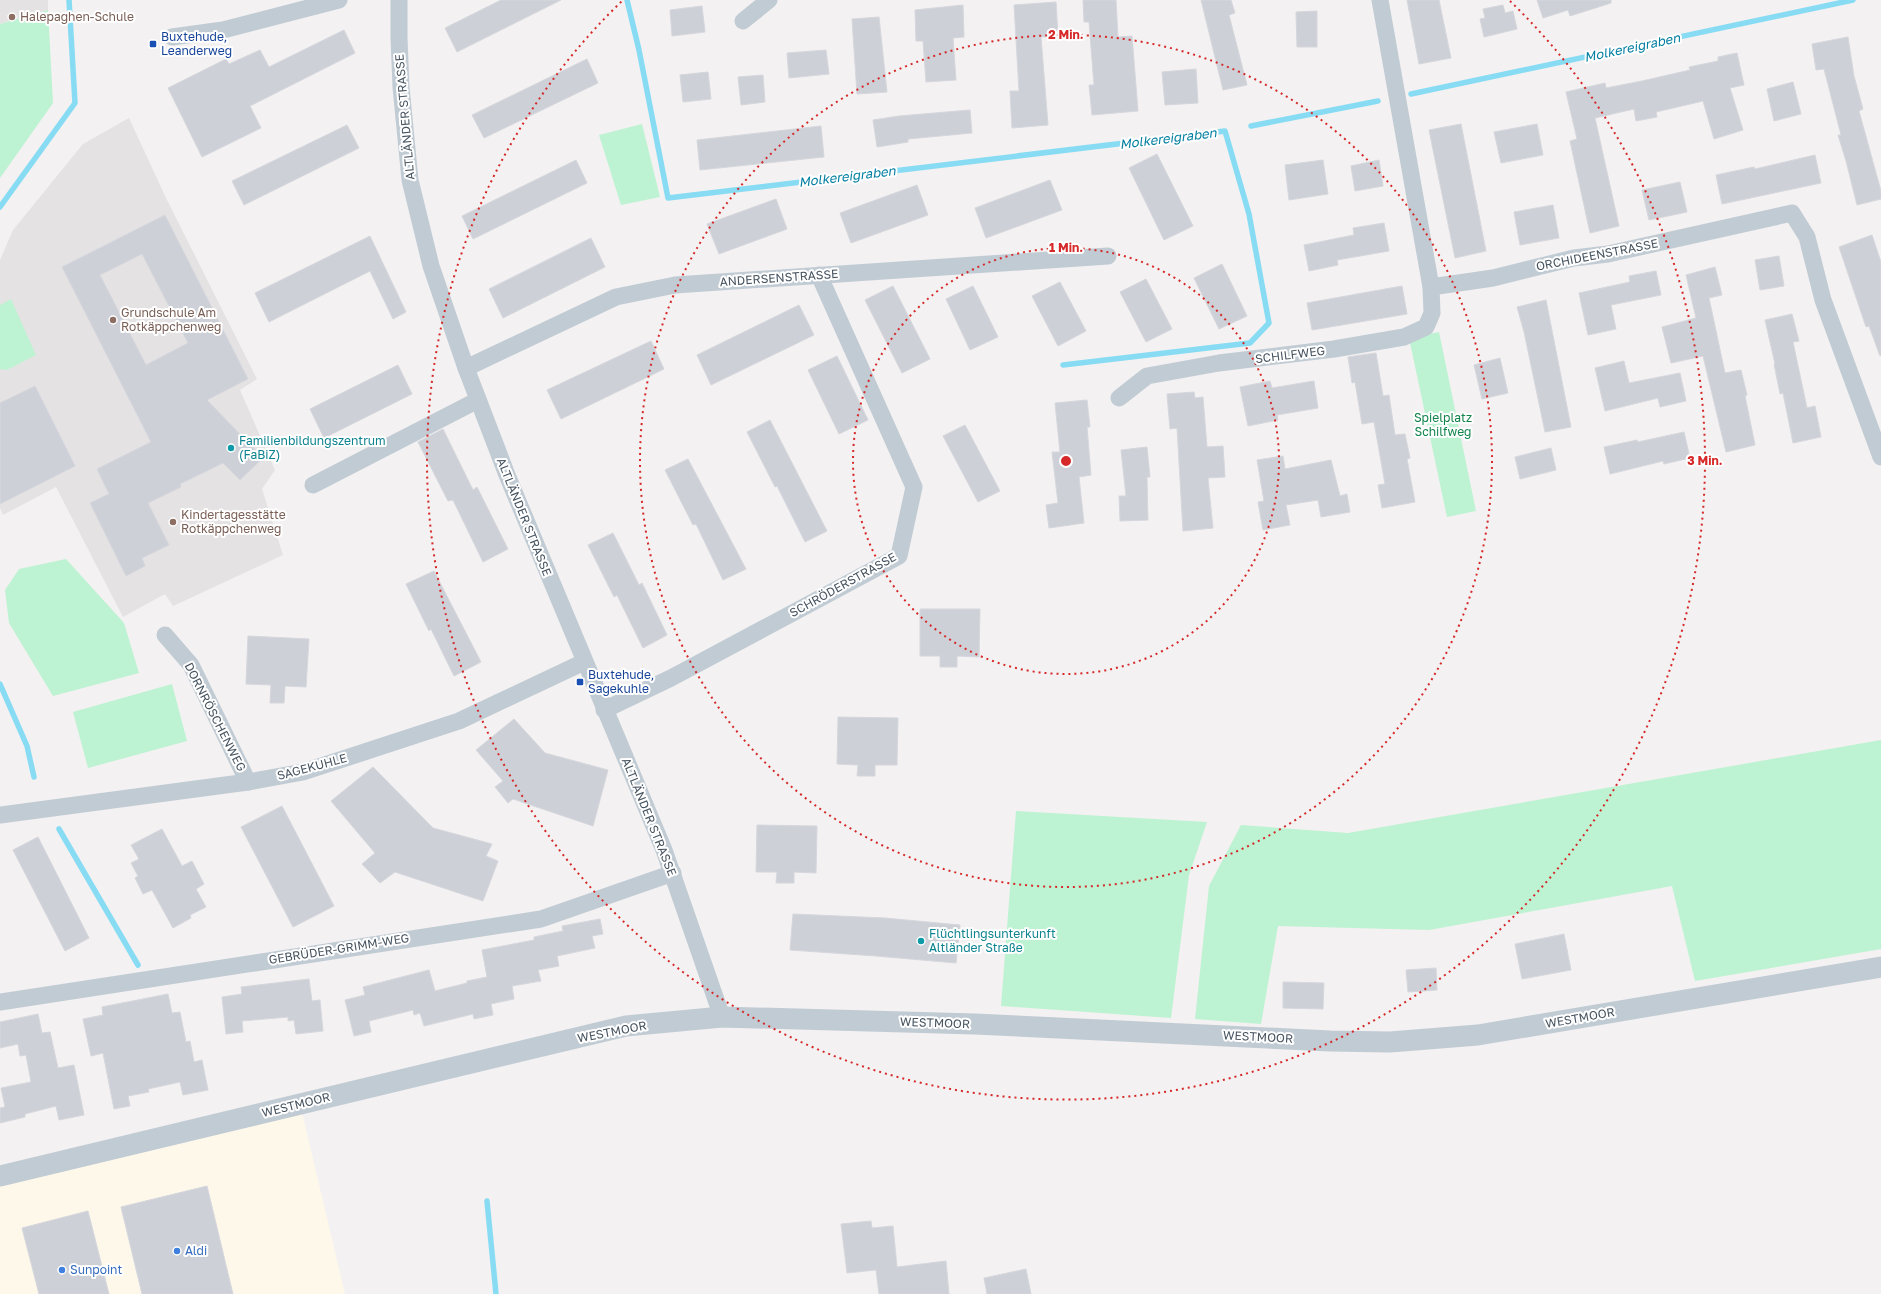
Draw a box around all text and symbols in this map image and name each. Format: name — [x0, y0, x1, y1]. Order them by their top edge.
place label: Halepaghen-Schule — [20, 9, 134, 24]
marker: Halepaghen-Schule — [7, 12, 17, 22]
text: 2 Min. — [1048, 27, 1084, 42]
place label: Buxtehude, Leanderweg — [161, 29, 232, 58]
water label: Molkereigraben — [1583, 29, 1682, 65]
marker: Buxtehude, Leanderweg — [148, 39, 158, 49]
street label: ALTLÄNDER STRASSE — [392, 53, 417, 181]
water label: Molkereigraben — [1119, 124, 1218, 152]
water label: Molkereigraben — [798, 162, 897, 190]
street label: ORCHIDEENSTRASSE — [1535, 235, 1659, 274]
text: 1 Min. — [1049, 240, 1083, 255]
street label: ANDERSENSTRASSE — [719, 266, 839, 289]
place label: Grundschule Am Rotkäppchenweg — [121, 305, 221, 334]
marker: Grundschule Am Rotkäppchenweg — [108, 315, 118, 325]
street label: SCHILFWEG — [1254, 343, 1326, 366]
park label: Spielplatz Schilfweg — [1414, 410, 1472, 439]
place label: Familienbildungszentrum (FaBiZ) — [239, 433, 386, 462]
marker: Familienbildungszentrum (FaBiZ) — [226, 443, 236, 453]
text: 3 Min. — [1687, 453, 1723, 468]
centre of rings — [1059, 454, 1073, 468]
street label: ALTLÄNDER STRASSE — [494, 455, 555, 578]
place label: Kindertagesstätte Rotkäppchenweg — [181, 507, 286, 536]
marker: Kindertagesstätte Rotkäppchenweg — [168, 517, 178, 527]
street label: SCHRÖDERSTRASSE — [787, 549, 899, 620]
street label: DORNRÖSCHENWEG — [181, 660, 249, 774]
place label: Buxtehude, Sagekuhle — [588, 667, 654, 696]
marker: Buxtehude, Sagekuhle — [575, 677, 585, 687]
street label: SAGEKUHLE — [275, 750, 348, 783]
street label: ALTLÄNDER STRASSE — [619, 755, 680, 878]
place label: Flüchtlingsunterkunft Altländer Straße — [929, 926, 1056, 955]
street label: GEBRÜDER-GRIMM-WEG — [268, 930, 410, 967]
marker: Flüchtlingsunterkunft Altländer Straße — [916, 936, 926, 946]
street label: WESTMOOR — [1544, 1004, 1616, 1031]
street label: WESTMOOR — [900, 1014, 970, 1031]
street label: WESTMOOR — [576, 1017, 648, 1046]
street label: WESTMOOR — [1223, 1027, 1293, 1046]
street label: WESTMOOR — [260, 1089, 332, 1120]
place label: Aldi — [185, 1243, 207, 1258]
marker: Aldi — [172, 1246, 182, 1256]
place label: Sunpoint — [70, 1262, 122, 1277]
marker: Sunpoint — [57, 1265, 67, 1275]

